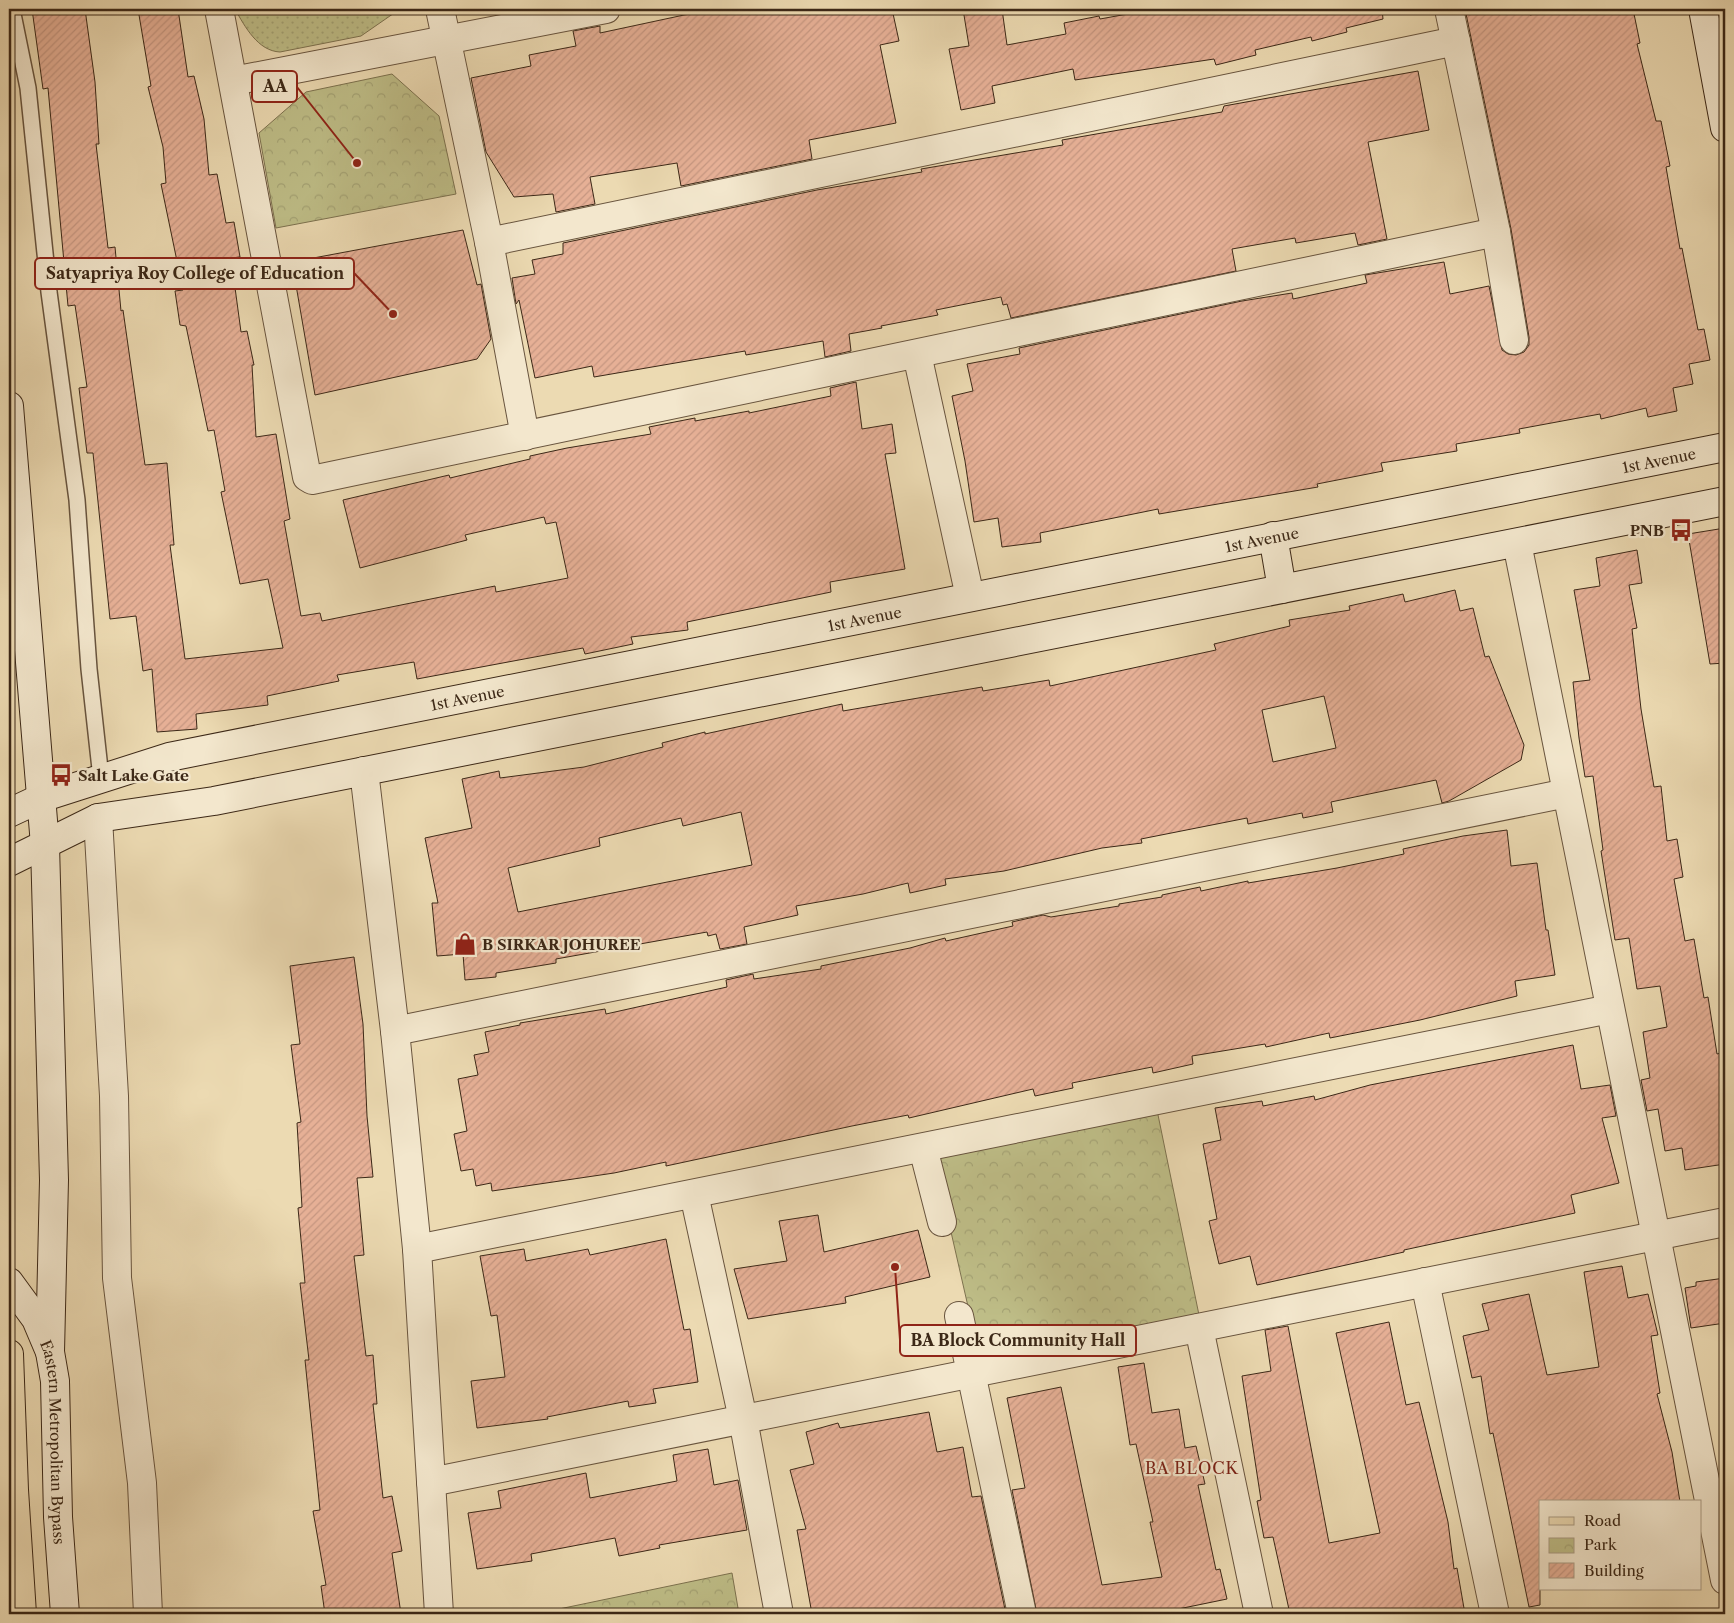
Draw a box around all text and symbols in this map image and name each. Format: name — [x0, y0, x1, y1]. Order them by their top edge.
callout: AA — [252, 71, 297, 102]
text: AA — [262, 76, 288, 96]
callout: Satyapriya Roy College of Education — [35, 258, 354, 289]
text: Satyapriya Roy College of Education — [46, 263, 344, 283]
street label: 1st Avenue — [1620, 444, 1698, 477]
bus stop icon: PNB — [1668, 517, 1694, 543]
place label: PNB — [1630, 521, 1664, 540]
street label: 1st Avenue — [1223, 523, 1300, 556]
street label: 1st Avenue — [826, 602, 903, 635]
street label: 1st Avenue — [429, 681, 506, 714]
bus stop icon: Salt Lake Gate — [48, 762, 74, 788]
place label: Salt Lake Gate — [78, 766, 189, 785]
shop icon: B SIRKAR JOHUREE — [452, 931, 478, 957]
place label: B SIRKAR JOHUREE — [482, 935, 641, 954]
callout: BA Block Community Hall — [900, 1325, 1136, 1356]
text: BA Block Community Hall — [910, 1330, 1126, 1350]
street label: Eastern Metropolitan Bypass — [36, 1337, 69, 1545]
district label: BA BLOCK — [1145, 1458, 1239, 1478]
legend — [1539, 1500, 1702, 1590]
text: Road — [1584, 1511, 1621, 1530]
text: Park — [1584, 1535, 1618, 1554]
text: Building — [1584, 1561, 1644, 1580]

